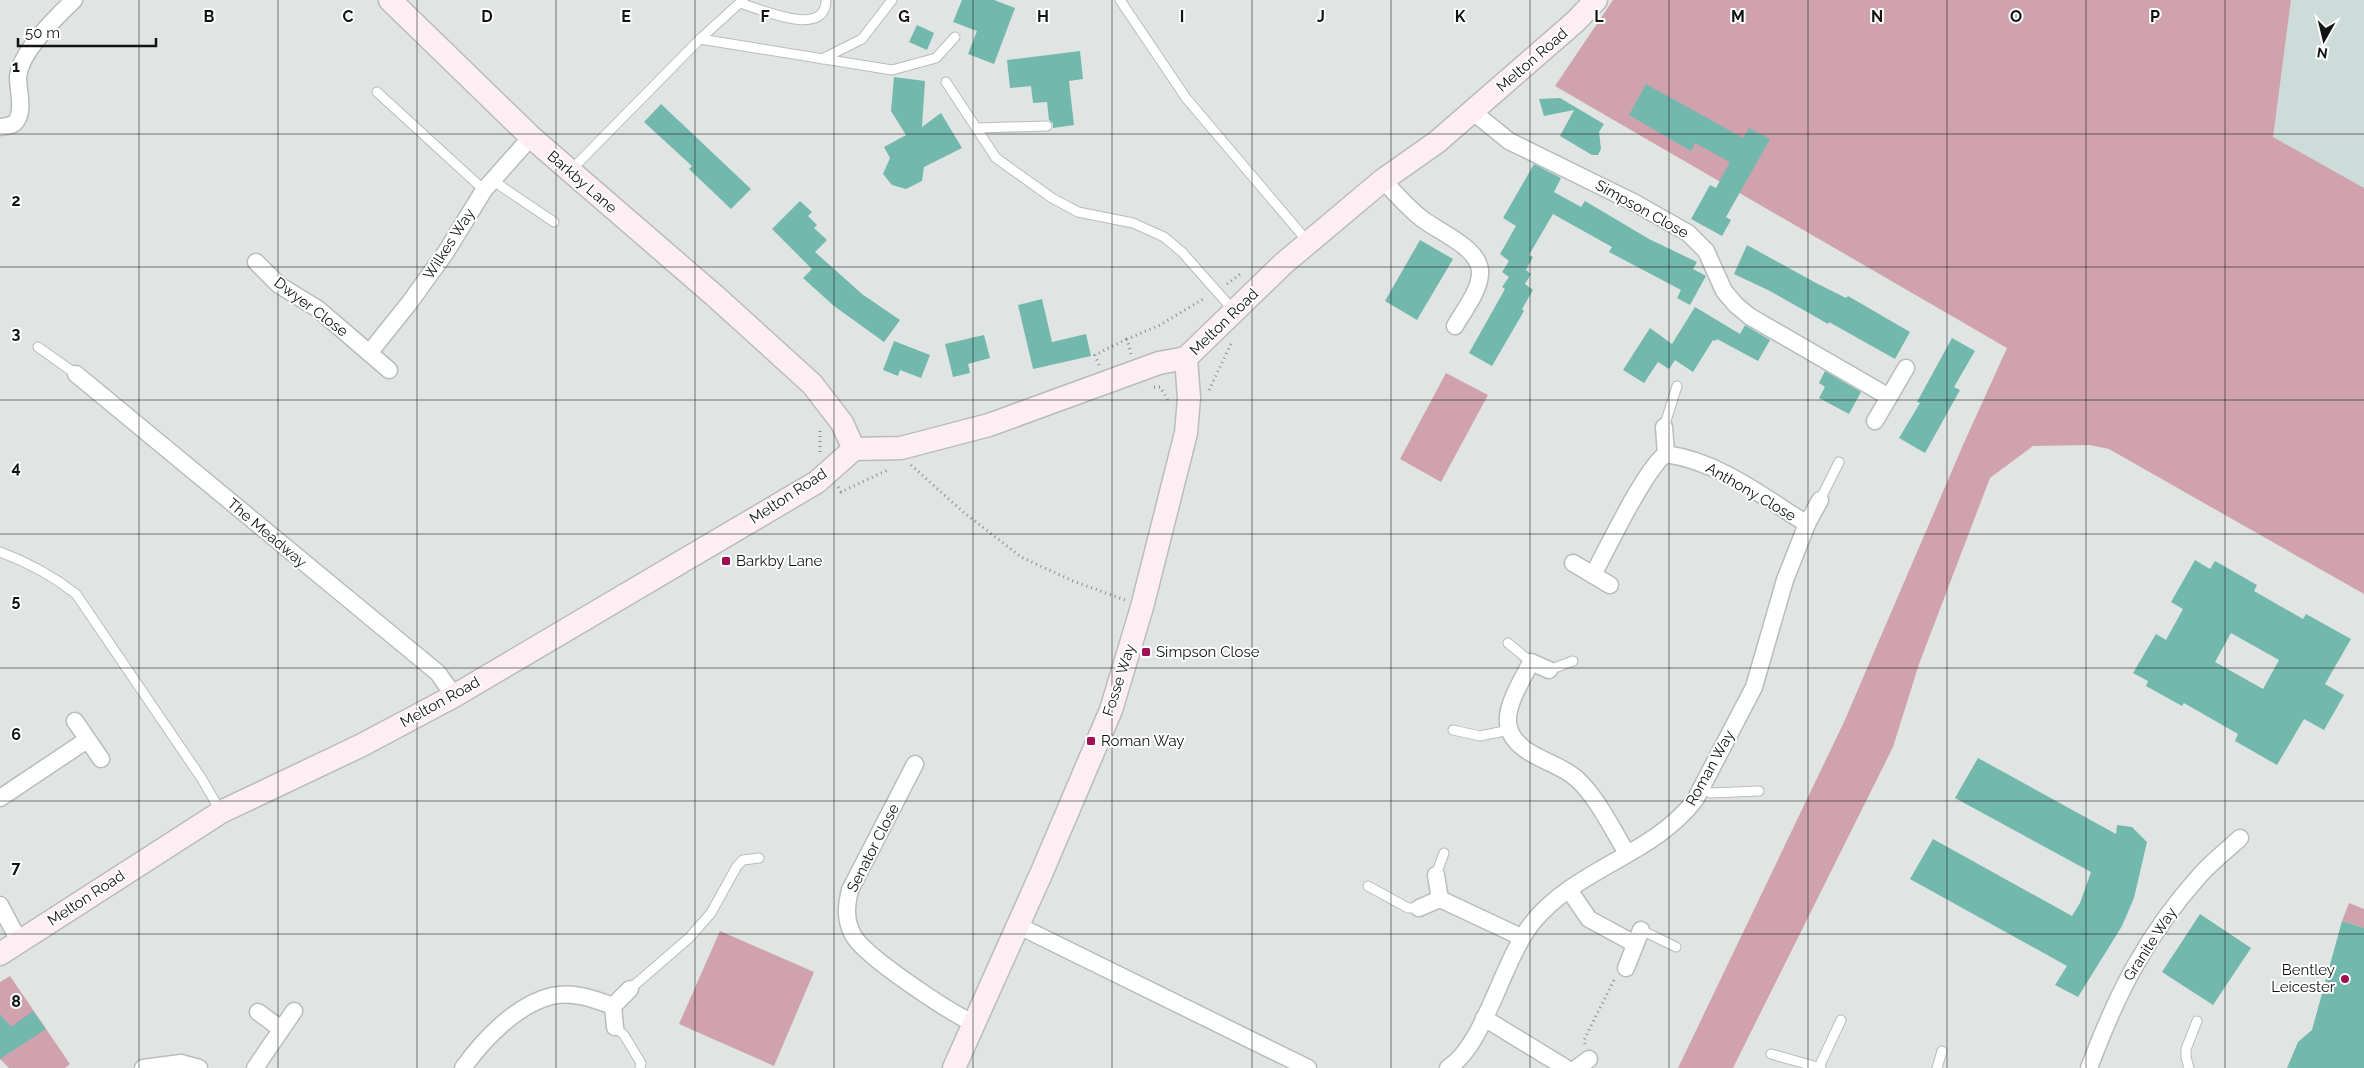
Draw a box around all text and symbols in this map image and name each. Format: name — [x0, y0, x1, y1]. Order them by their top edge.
text: B — [204, 7, 215, 26]
text: C — [343, 7, 354, 26]
text: D — [481, 7, 493, 26]
text: E — [621, 7, 631, 26]
text: F — [760, 7, 770, 26]
text: G — [898, 7, 910, 26]
text: H — [1037, 7, 1049, 26]
text: I — [1180, 7, 1184, 26]
text: J — [1317, 7, 1325, 26]
text: K — [1455, 7, 1466, 26]
text: L — [1594, 7, 1604, 26]
text: M — [1731, 7, 1745, 26]
text: N — [1871, 7, 1883, 26]
text: O — [2010, 7, 2022, 26]
text: P — [2150, 7, 2160, 26]
scale bar — [18, 15, 155, 47]
north arrow — [2299, 15, 2349, 65]
text: 50 m — [25, 24, 60, 42]
street label: Melton Road — [1493, 24, 1571, 96]
text: N — [2316, 44, 2329, 62]
text: 1 — [12, 57, 20, 76]
street label: Barkby Lane — [543, 147, 621, 217]
street label: Simpson Close — [1592, 176, 1692, 242]
text: 2 — [11, 191, 21, 210]
street label: Wilkes Way — [419, 205, 479, 283]
street label: Dwyer Close — [271, 273, 352, 341]
street label: Melton Road — [1186, 285, 1262, 359]
text: 3 — [12, 324, 21, 343]
text: 4 — [11, 458, 21, 477]
street label: Anthony Close — [1703, 459, 1799, 525]
street label: Melton Road — [746, 464, 830, 528]
street label: The Meadway — [224, 495, 310, 571]
place label: Barkby Lane — [736, 552, 823, 570]
marker: Barkby Lane — [720, 555, 732, 567]
text: 5 — [12, 591, 21, 610]
street label: Fosse Way — [1099, 642, 1139, 718]
place label: Simpson Close — [1156, 643, 1260, 661]
marker: Simpson Close — [1140, 646, 1152, 658]
street label: Melton Road — [397, 673, 483, 731]
text: 6 — [11, 725, 21, 744]
street label: Roman Way — [1682, 727, 1738, 809]
place label: Roman Way — [1101, 732, 1184, 750]
marker: Roman Way — [1085, 735, 1097, 747]
street label: Senator Close — [843, 801, 903, 895]
text: 7 — [12, 858, 21, 877]
street label: Melton Road — [44, 866, 128, 930]
street label: Granite Way — [2120, 904, 2180, 984]
place label: Bentley Leicester — [2271, 961, 2336, 996]
marker: Bentley Leicester — [2339, 973, 2351, 985]
text: 8 — [11, 992, 21, 1011]

